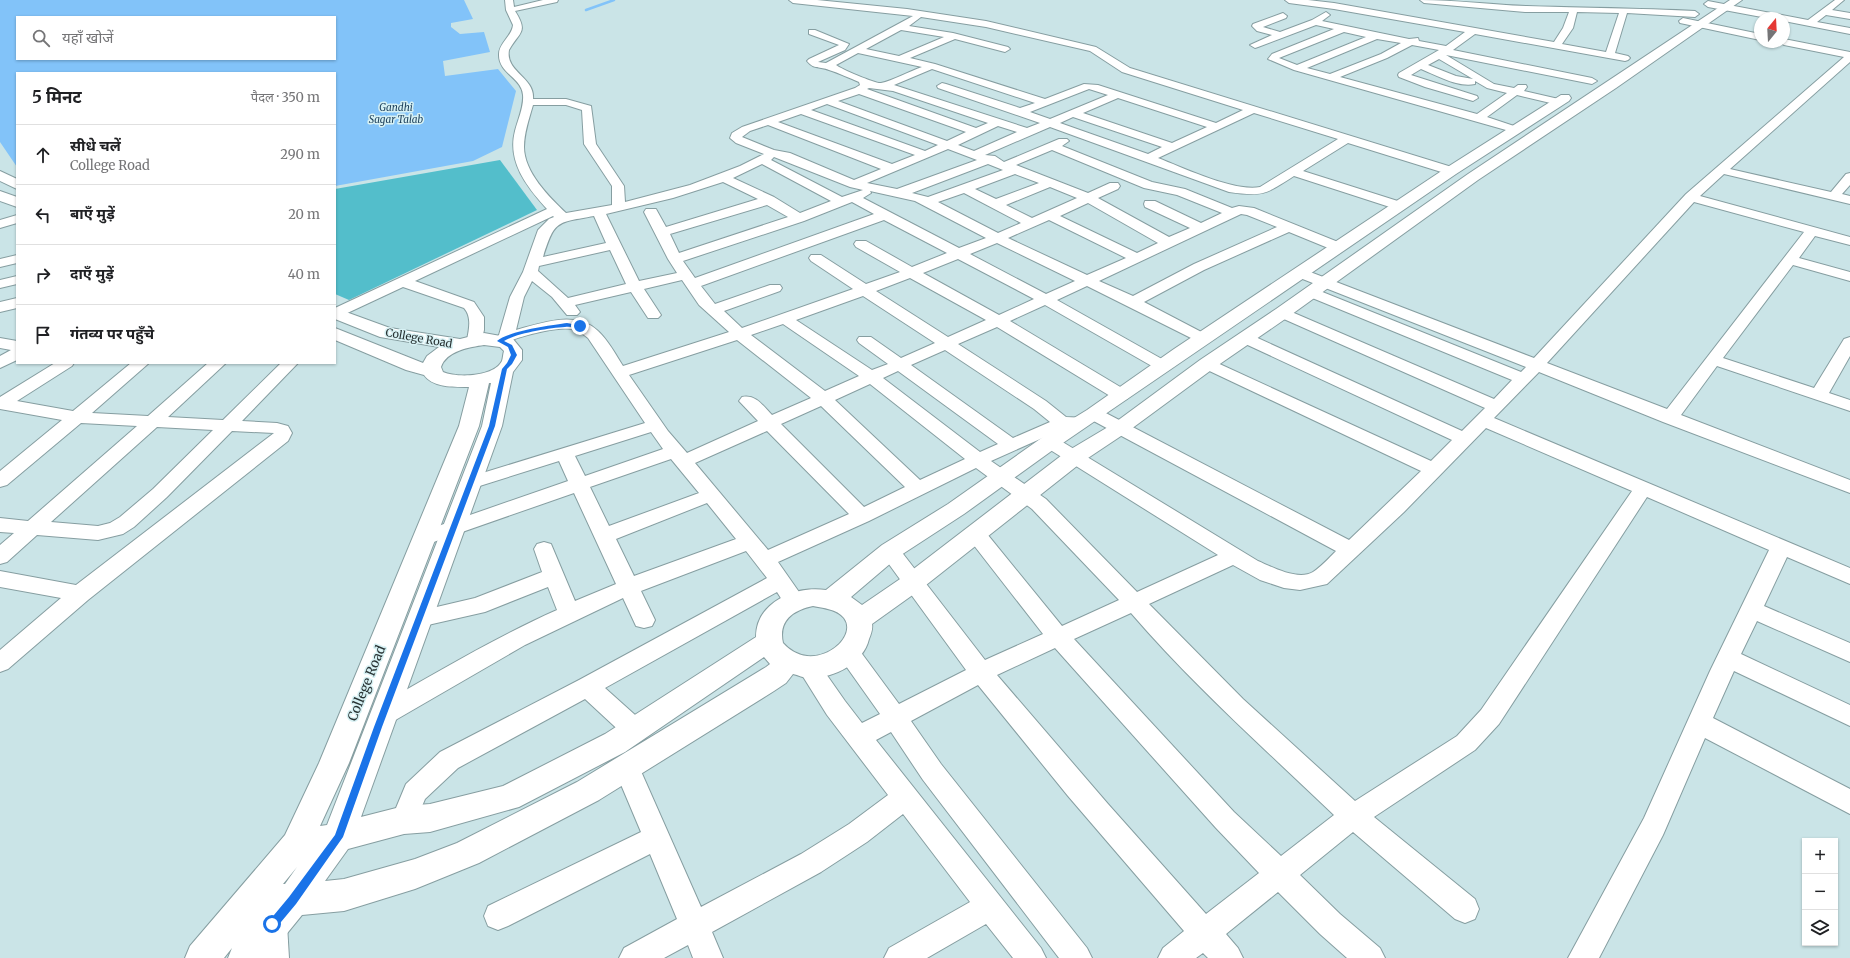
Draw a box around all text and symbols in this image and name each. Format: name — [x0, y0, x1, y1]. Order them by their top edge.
north arrow — [1754, 12, 1790, 48]
search box — [16, 16, 336, 60]
icon: search — [30, 27, 52, 49]
text: यहाँ खोजें — [62, 28, 113, 47]
text: 5 मिनट — [32, 86, 82, 108]
text: पैदल · 350 m — [251, 89, 320, 106]
water label: Gandhi Sagar Talab — [369, 101, 424, 126]
text: सीधे चलें — [70, 136, 121, 155]
icon: ahead — [32, 144, 54, 166]
text: 290 m — [280, 146, 320, 163]
text: College Road — [70, 157, 150, 174]
icon: left — [32, 204, 54, 226]
text: बाएँ मुड़ें — [70, 204, 115, 223]
text: 20 m — [288, 206, 320, 223]
icon: right — [32, 264, 54, 286]
text: दाएँ मुड़ें — [70, 264, 114, 283]
text: 40 m — [288, 266, 320, 283]
route end — [571, 317, 589, 335]
icon: arrive — [32, 324, 54, 346]
text: गंतव्य पर पहुँचे — [70, 324, 154, 343]
street label: College Road — [385, 325, 454, 351]
street label: College Road — [344, 643, 389, 723]
map controls — [1802, 838, 1838, 946]
button: + — [1802, 838, 1838, 874]
button: − — [1802, 874, 1838, 910]
button: layers — [1802, 910, 1838, 946]
route start — [263, 915, 281, 933]

